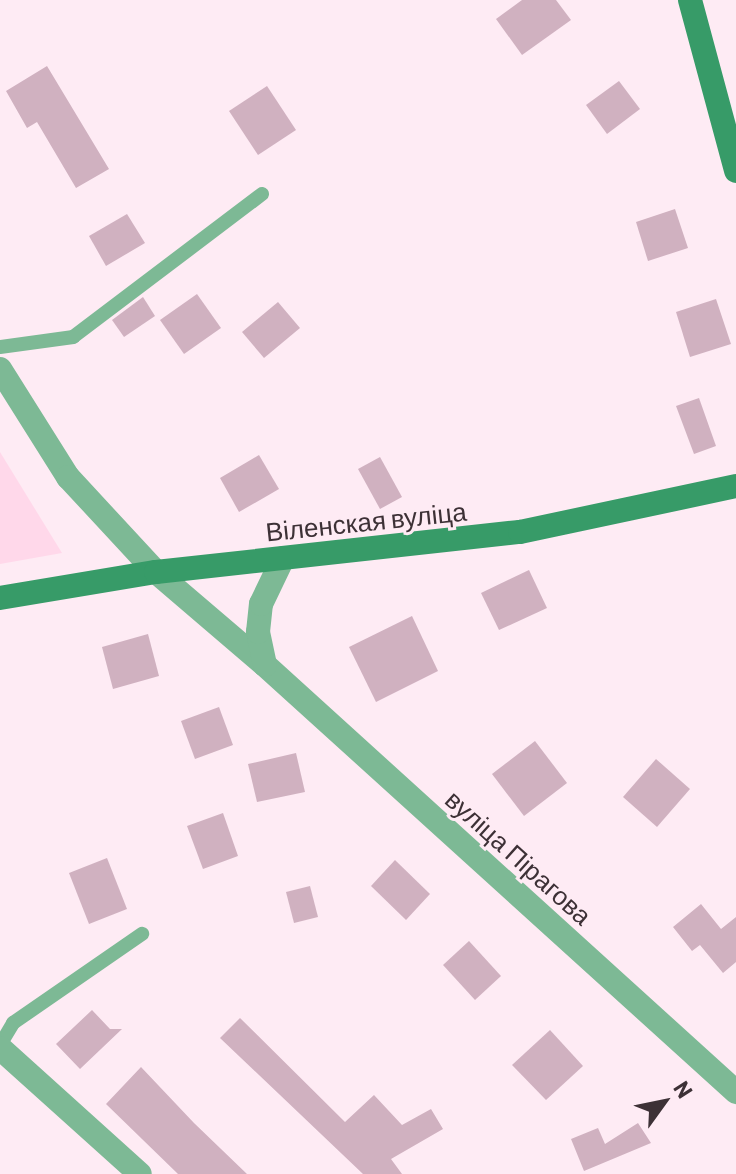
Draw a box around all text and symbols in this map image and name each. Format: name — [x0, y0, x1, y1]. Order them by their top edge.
street label: Віленская вуліца — [264, 495, 468, 547]
street label: вуліца Пірагова — [439, 783, 599, 931]
north arrow — [624, 1062, 704, 1142]
text: N — [669, 1076, 699, 1102]

